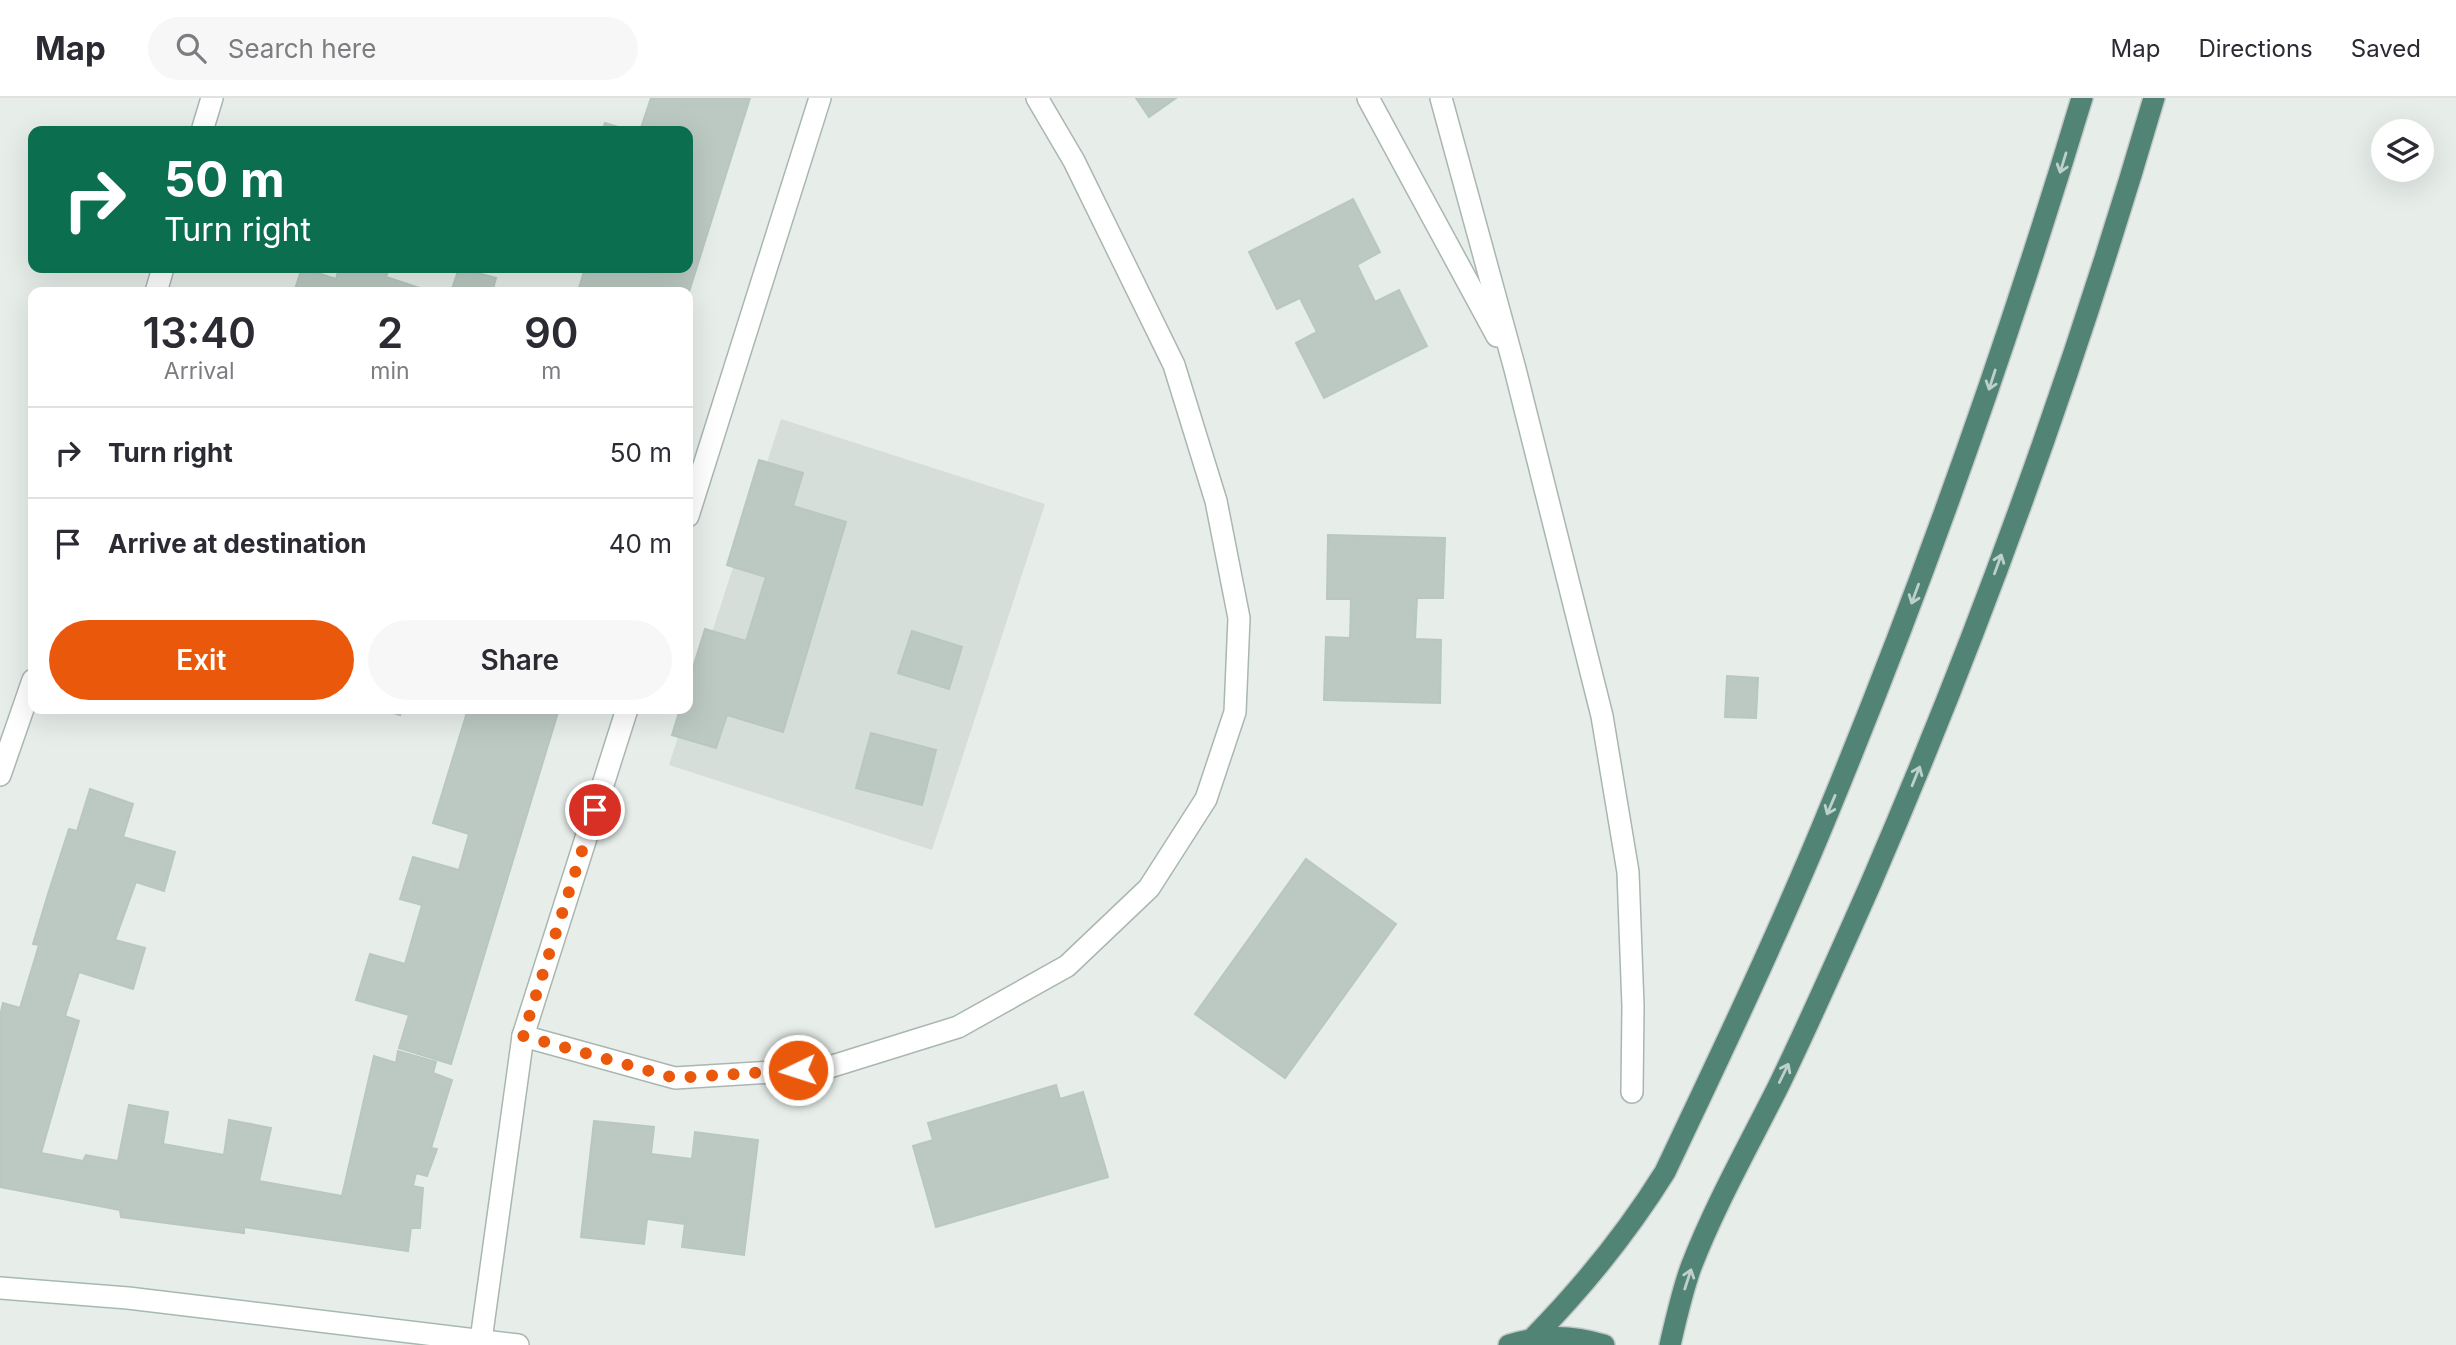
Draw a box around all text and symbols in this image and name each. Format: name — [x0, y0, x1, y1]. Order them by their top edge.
search box — [148, 17, 638, 80]
text: Map — [35, 28, 106, 68]
icon: search — [172, 29, 210, 67]
text: Search here — [228, 33, 376, 64]
text: Map — [2111, 34, 2160, 63]
text: Directions — [2198, 34, 2313, 63]
text: Saved — [2351, 34, 2421, 63]
map controls — [2371, 119, 2434, 182]
button: layers — [2371, 119, 2434, 182]
text: 50 m — [164, 150, 285, 209]
one-way arrow — [2055, 152, 2068, 174]
icon: right — [49, 154, 140, 245]
text: Turn right — [164, 210, 311, 249]
text: 13:40 — [142, 307, 256, 358]
text: 2 — [377, 307, 403, 358]
text: 90 — [524, 307, 579, 358]
text: Arrival — [164, 357, 235, 385]
text: min — [370, 357, 410, 385]
text: m — [541, 357, 561, 385]
one-way arrow — [1985, 368, 1998, 390]
icon: right — [49, 434, 87, 472]
text: Turn right — [108, 437, 233, 468]
text: 50 m — [610, 437, 672, 468]
icon: arrive — [49, 525, 87, 563]
text: Arrive at destination — [108, 528, 367, 559]
text: 40 m — [609, 528, 672, 559]
one-way arrow — [1993, 553, 2005, 575]
one-way arrow — [1908, 582, 1920, 604]
button: Exit — [49, 620, 354, 700]
button: Share — [368, 620, 672, 700]
one-way arrow — [1910, 765, 1923, 787]
pin — [565, 780, 625, 840]
icon: arrive — [576, 791, 614, 829]
one-way arrow — [1824, 794, 1837, 815]
position arrow — [761, 1033, 835, 1107]
one-way arrow — [1778, 1063, 1792, 1084]
one-way arrow — [1682, 1268, 1695, 1290]

